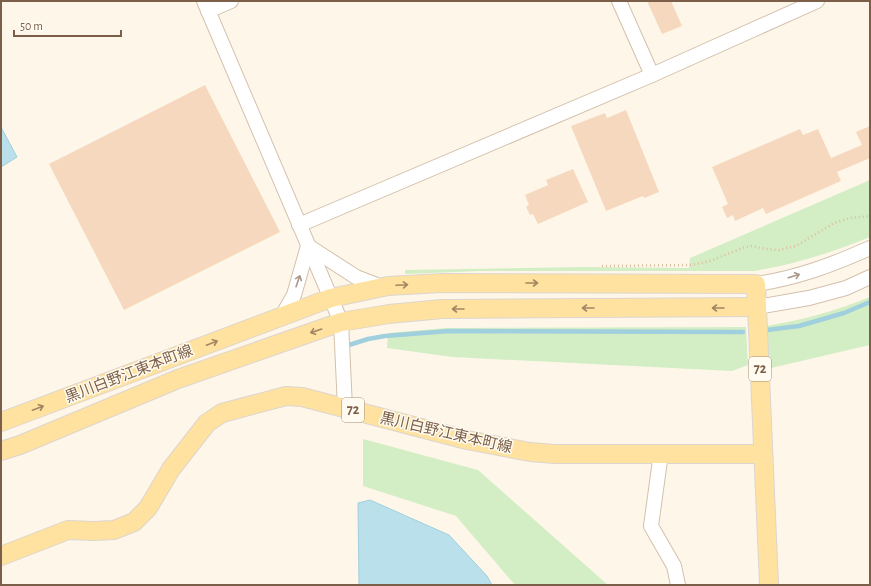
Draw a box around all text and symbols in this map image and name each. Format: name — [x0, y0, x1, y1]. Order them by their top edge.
scale bar — [14, 12, 121, 38]
text: 50 m — [20, 20, 43, 32]
one-way arrow — [787, 272, 800, 279]
one-way arrow — [295, 275, 302, 288]
one-way arrow — [525, 279, 538, 287]
one-way arrow — [395, 281, 408, 288]
one-way arrow — [582, 304, 595, 312]
one-way arrow — [712, 304, 725, 312]
one-way arrow — [452, 305, 465, 313]
one-way arrow — [311, 327, 323, 335]
one-way arrow — [205, 338, 217, 346]
street label: 黒川白野江東本町線 — [63, 342, 195, 405]
road number: 72 — [749, 357, 771, 381]
road number: 72 — [342, 398, 364, 422]
one-way arrow — [31, 404, 43, 412]
street label: 黒川白野江東本町線 — [379, 410, 514, 455]

